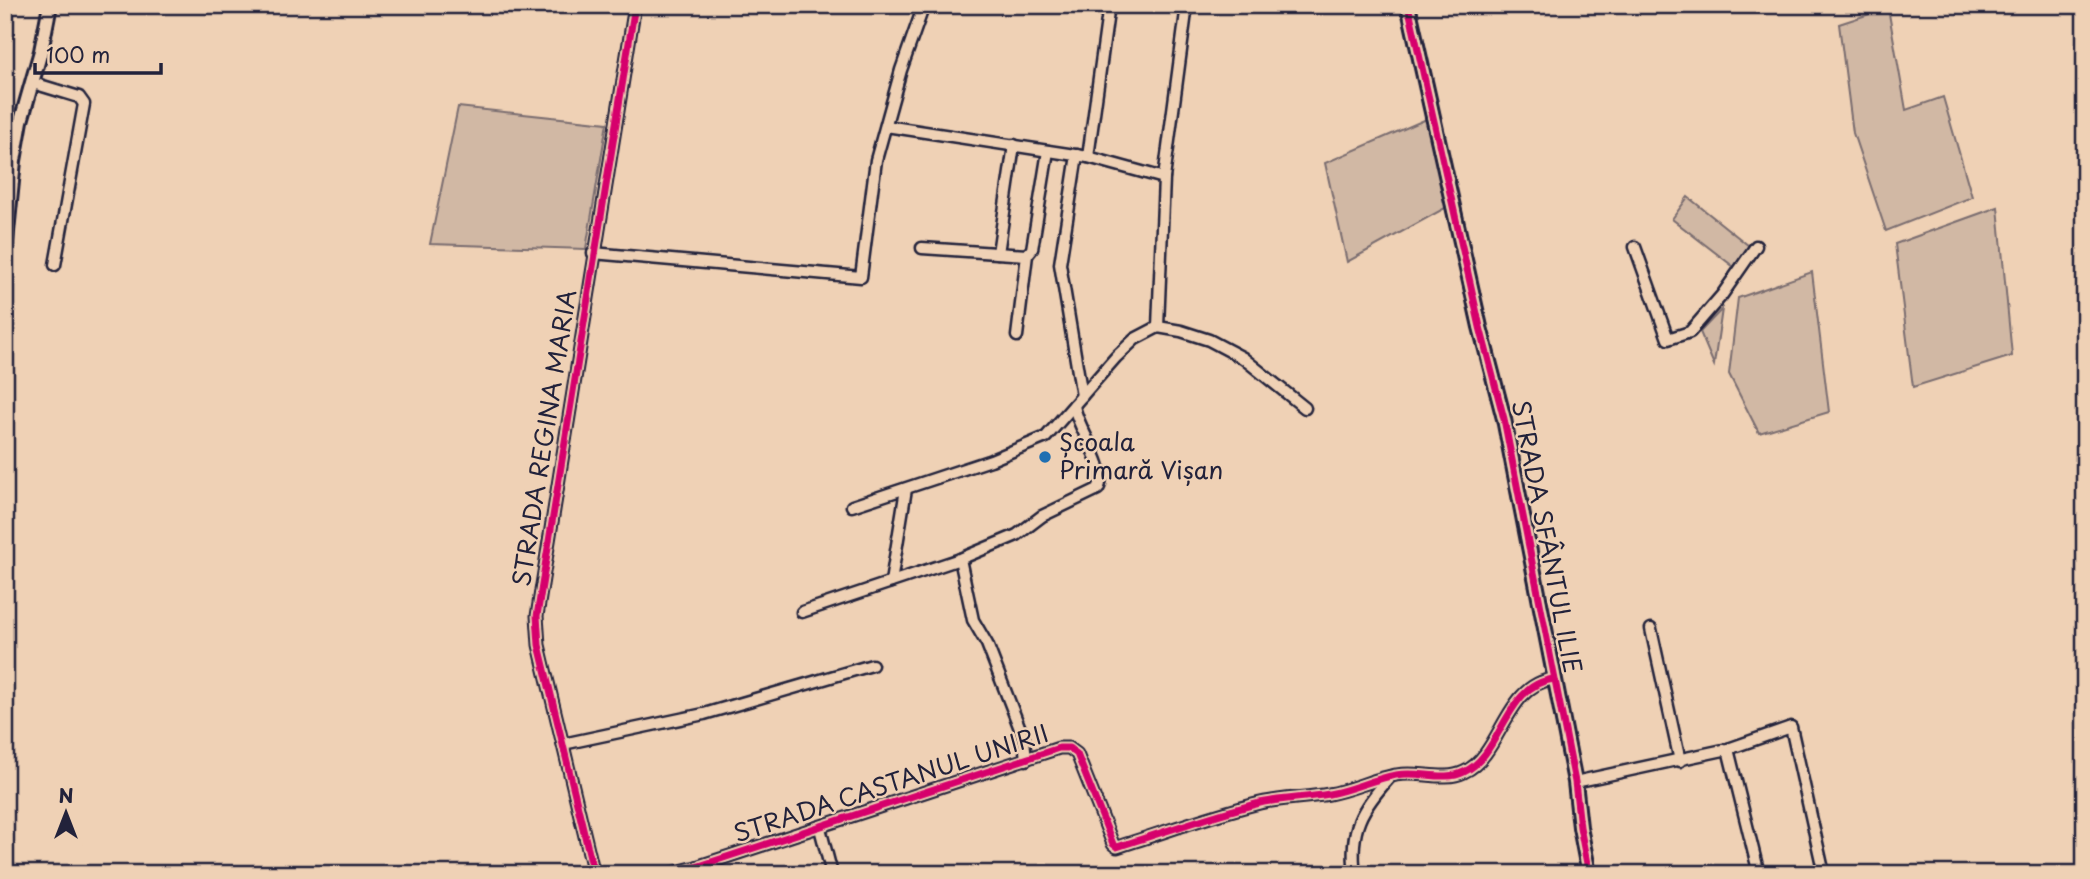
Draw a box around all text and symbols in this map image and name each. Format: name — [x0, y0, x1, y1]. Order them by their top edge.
scale bar — [35, 32, 161, 76]
text: 100 m — [46, 38, 110, 70]
street label: STRADA REGINA MARIA — [502, 287, 584, 589]
street label: STRADA SFÂNTUL ILIE — [1504, 397, 1592, 676]
place label: Școala Primară Vișan — [1059, 423, 1223, 487]
marker: Școala Primară Vișan — [1037, 449, 1053, 465]
street label: STRADA CASTANUL UNIRII — [728, 714, 1052, 850]
north arrow — [32, 778, 102, 848]
text: N — [58, 781, 74, 809]

